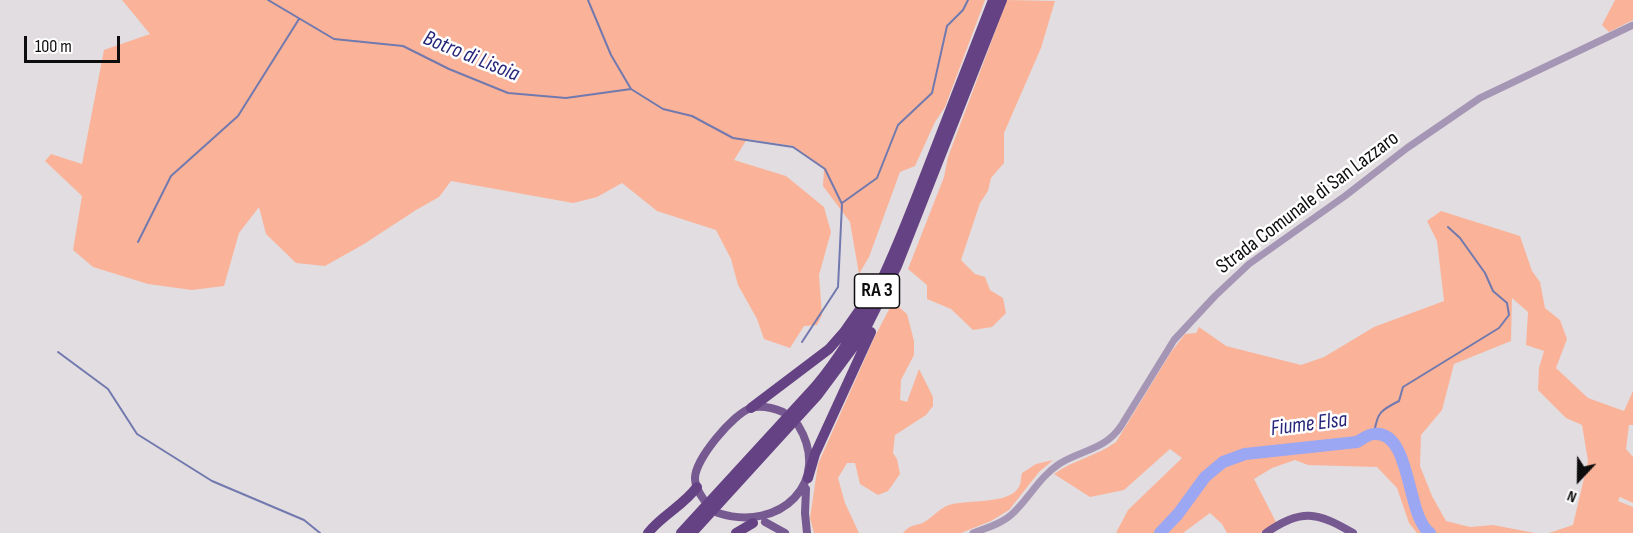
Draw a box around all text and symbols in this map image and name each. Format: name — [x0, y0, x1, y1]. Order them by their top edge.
scale bar — [27, 24, 123, 62]
water label: Botro di Lisoia — [419, 26, 523, 88]
text: 100 m — [35, 36, 72, 57]
street label: Strada Comunale di San Lazzaro — [1212, 126, 1404, 280]
road number: RA 3 — [854, 274, 900, 308]
water label: Fiume Elsa — [1269, 407, 1349, 443]
north arrow — [1549, 449, 1609, 509]
text: N — [1565, 486, 1580, 507]

